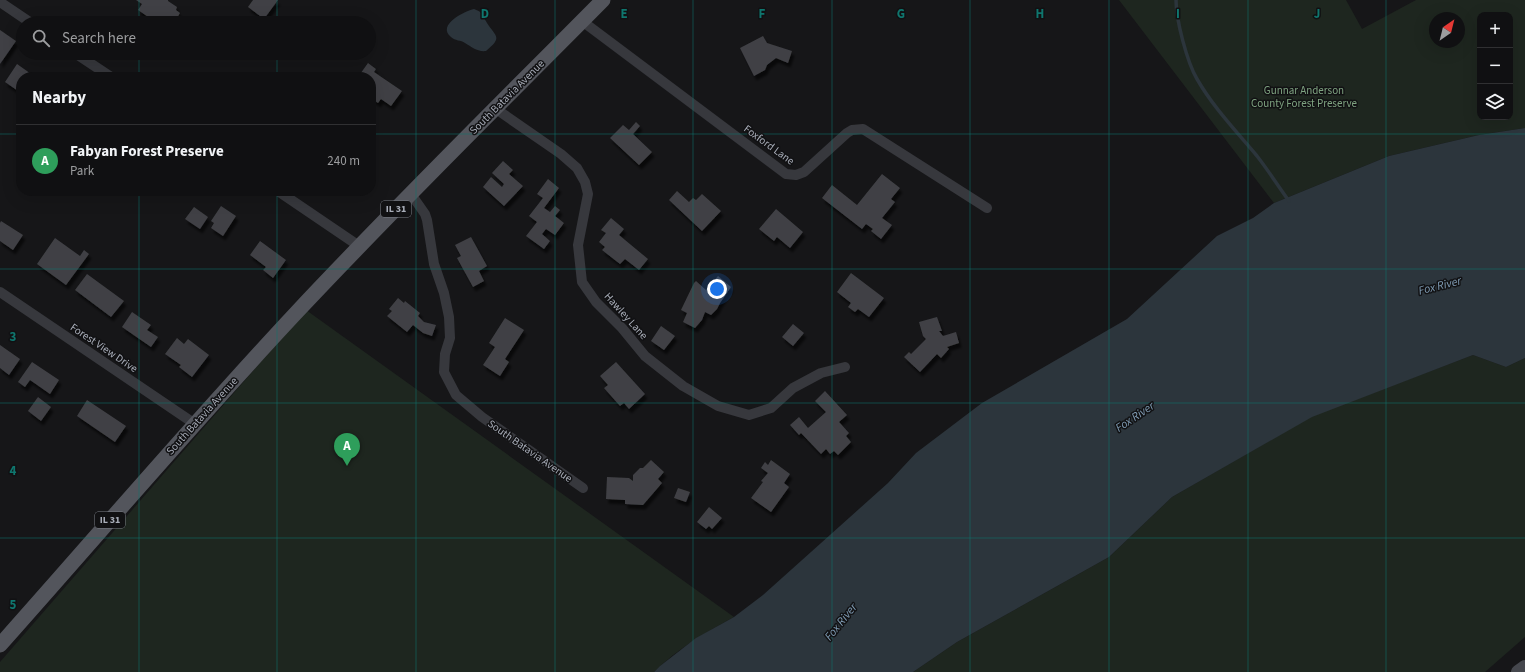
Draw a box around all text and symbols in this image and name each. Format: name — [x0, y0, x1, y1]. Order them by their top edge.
text: D — [481, 5, 489, 23]
text: E — [620, 5, 628, 23]
text: F — [759, 5, 766, 23]
text: G — [897, 5, 905, 23]
text: H — [1036, 5, 1044, 23]
text: I — [1176, 5, 1180, 23]
text: J — [1314, 5, 1320, 23]
north arrow — [1429, 12, 1465, 48]
map controls — [1477, 12, 1513, 120]
button: + — [1477, 12, 1513, 48]
search box — [16, 16, 376, 60]
icon: search — [30, 27, 52, 49]
text: Search here — [62, 28, 136, 49]
button: − — [1477, 48, 1513, 84]
street label: South Batavia Avenue — [466, 56, 548, 138]
park label: Gunnar Anderson County Forest Preserve — [1251, 83, 1358, 111]
button: layers — [1477, 84, 1513, 120]
text: Nearby — [32, 86, 86, 110]
street label: Foxford Lane — [741, 121, 798, 169]
text: Fabyan Forest Preserve — [70, 141, 224, 162]
text: A — [41, 152, 49, 170]
text: 240 m — [327, 152, 360, 170]
text: Park — [70, 162, 94, 180]
road number: IL 31 — [381, 201, 411, 217]
water label: Fox River — [1417, 272, 1464, 300]
your location — [707, 279, 727, 299]
street label: Hawley Lane — [601, 289, 652, 343]
street label: Forest View Drive — [67, 320, 141, 376]
text: 3 — [10, 328, 17, 346]
street label: South Batavia Avenue — [163, 373, 241, 458]
water label: Fox River — [1112, 397, 1159, 436]
street label: South Batavia Avenue — [485, 416, 576, 486]
pin: A — [334, 433, 360, 466]
text: 4 — [10, 462, 17, 480]
road number: IL 31 — [95, 512, 125, 528]
text: 5 — [10, 596, 17, 614]
water label: Fox River — [821, 599, 862, 644]

